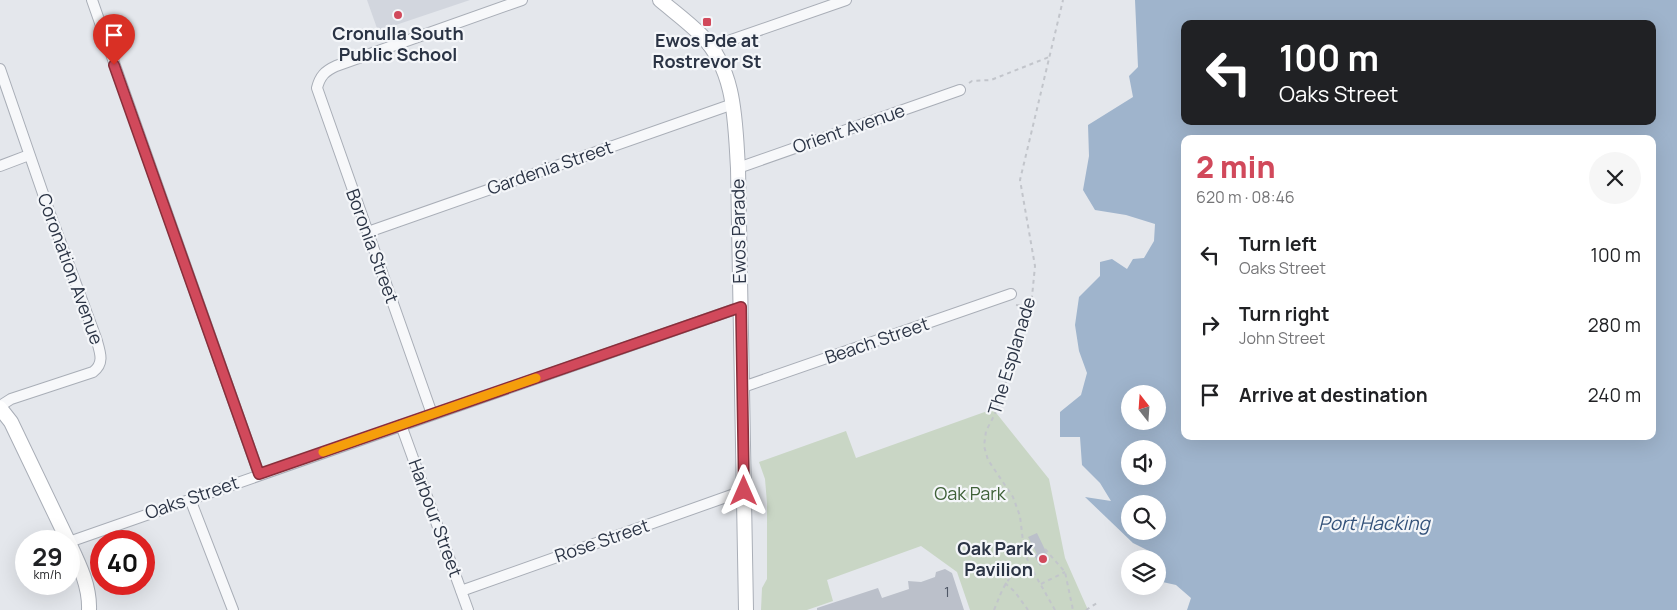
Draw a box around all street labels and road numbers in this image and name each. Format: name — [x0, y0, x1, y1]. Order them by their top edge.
street label: Orient Avenue — [789, 98, 908, 158]
street label: Gardenia Street — [484, 134, 616, 200]
street label: Ewos Parade — [725, 178, 751, 284]
street label: Boronia Street — [341, 185, 405, 306]
street label: Coronation Avenue — [32, 190, 109, 348]
street label: The Esplanade — [982, 294, 1040, 418]
street label: Beach Street — [821, 311, 932, 369]
street label: Harbour Street — [403, 455, 468, 580]
street label: Oaks Street — [142, 470, 242, 524]
street label: Rose Street — [551, 513, 652, 567]

